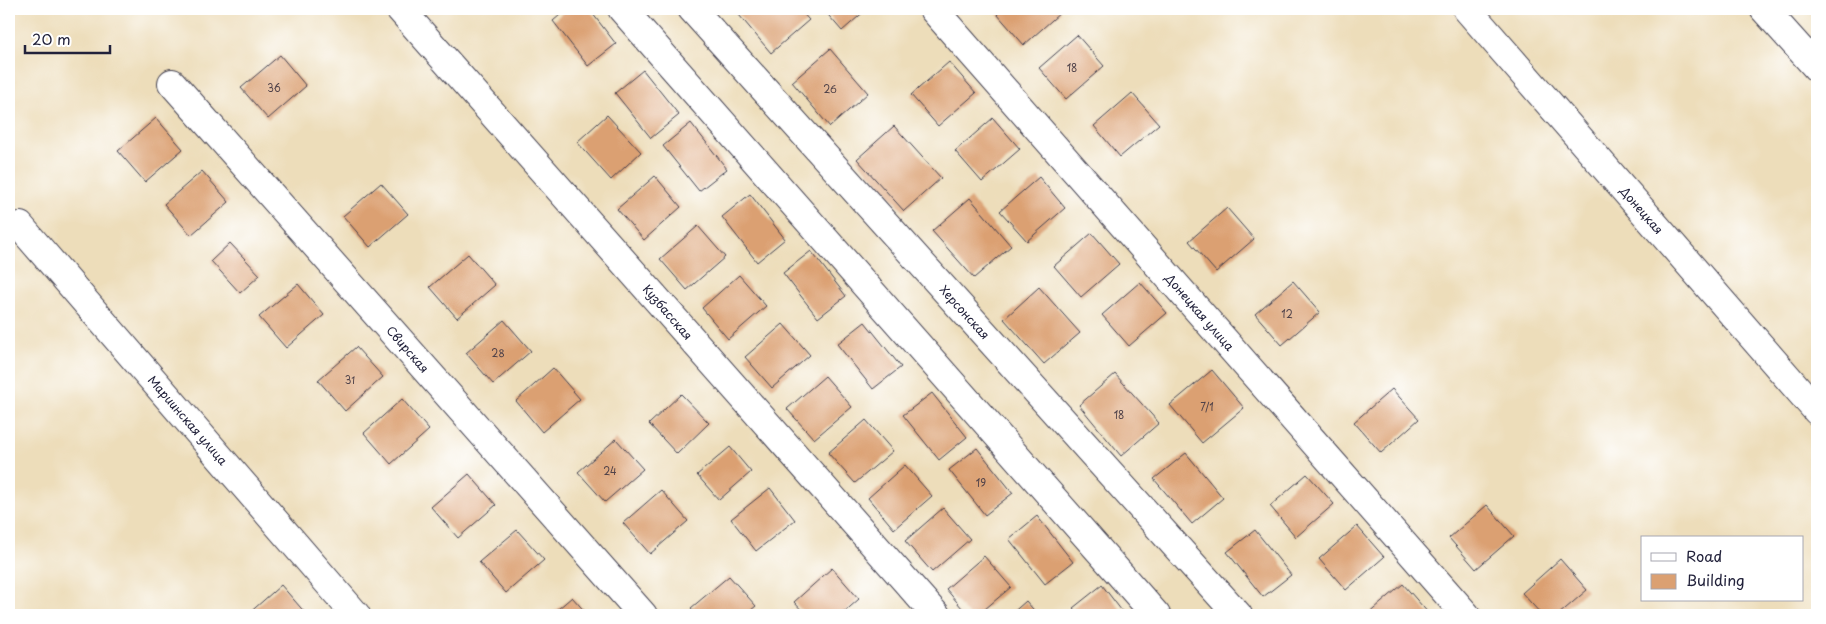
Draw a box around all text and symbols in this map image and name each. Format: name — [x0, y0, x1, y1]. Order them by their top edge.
scale bar — [25, 22, 110, 54]
text: 20 m — [32, 27, 71, 50]
house number: 18 — [1067, 60, 1077, 75]
house number: 36 — [267, 80, 281, 95]
house number: 26 — [823, 81, 837, 96]
street label: Донецкая — [1616, 181, 1668, 238]
street label: Донецкая улица — [1161, 269, 1239, 355]
street label: Кузбасская — [639, 280, 697, 344]
street label: Херсонская — [936, 281, 994, 343]
house number: 12 — [1281, 306, 1293, 321]
street label: Свирская — [383, 322, 433, 376]
house number: 28 — [491, 345, 505, 360]
street label: Мариинская улица — [144, 371, 232, 469]
house number: 31 — [345, 372, 355, 387]
house number: 7/1 — [1200, 399, 1214, 414]
house number: 18 — [1114, 407, 1124, 422]
house number: 24 — [603, 463, 617, 478]
house number: 19 — [976, 475, 986, 490]
legend — [1641, 536, 1804, 602]
text: Road — [1686, 544, 1722, 567]
text: Building — [1686, 568, 1745, 591]

